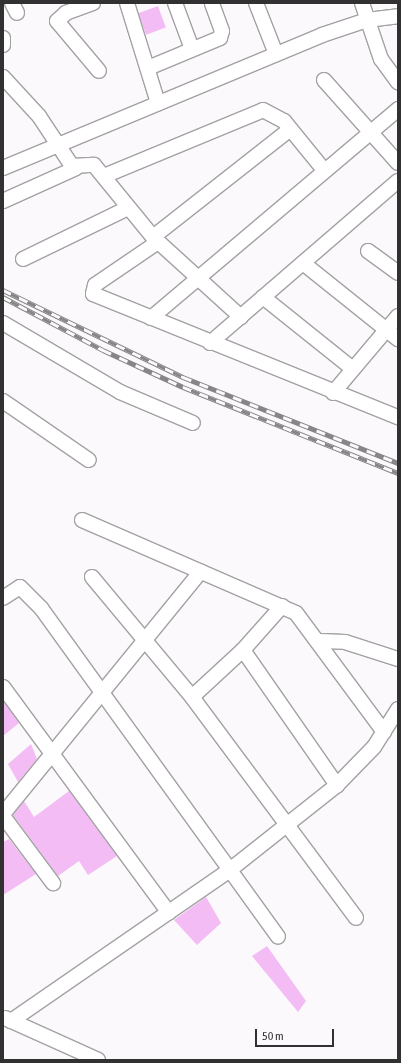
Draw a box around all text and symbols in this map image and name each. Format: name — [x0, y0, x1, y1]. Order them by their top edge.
scale bar — [257, 1021, 336, 1047]
text: 50 m — [262, 1029, 284, 1043]

